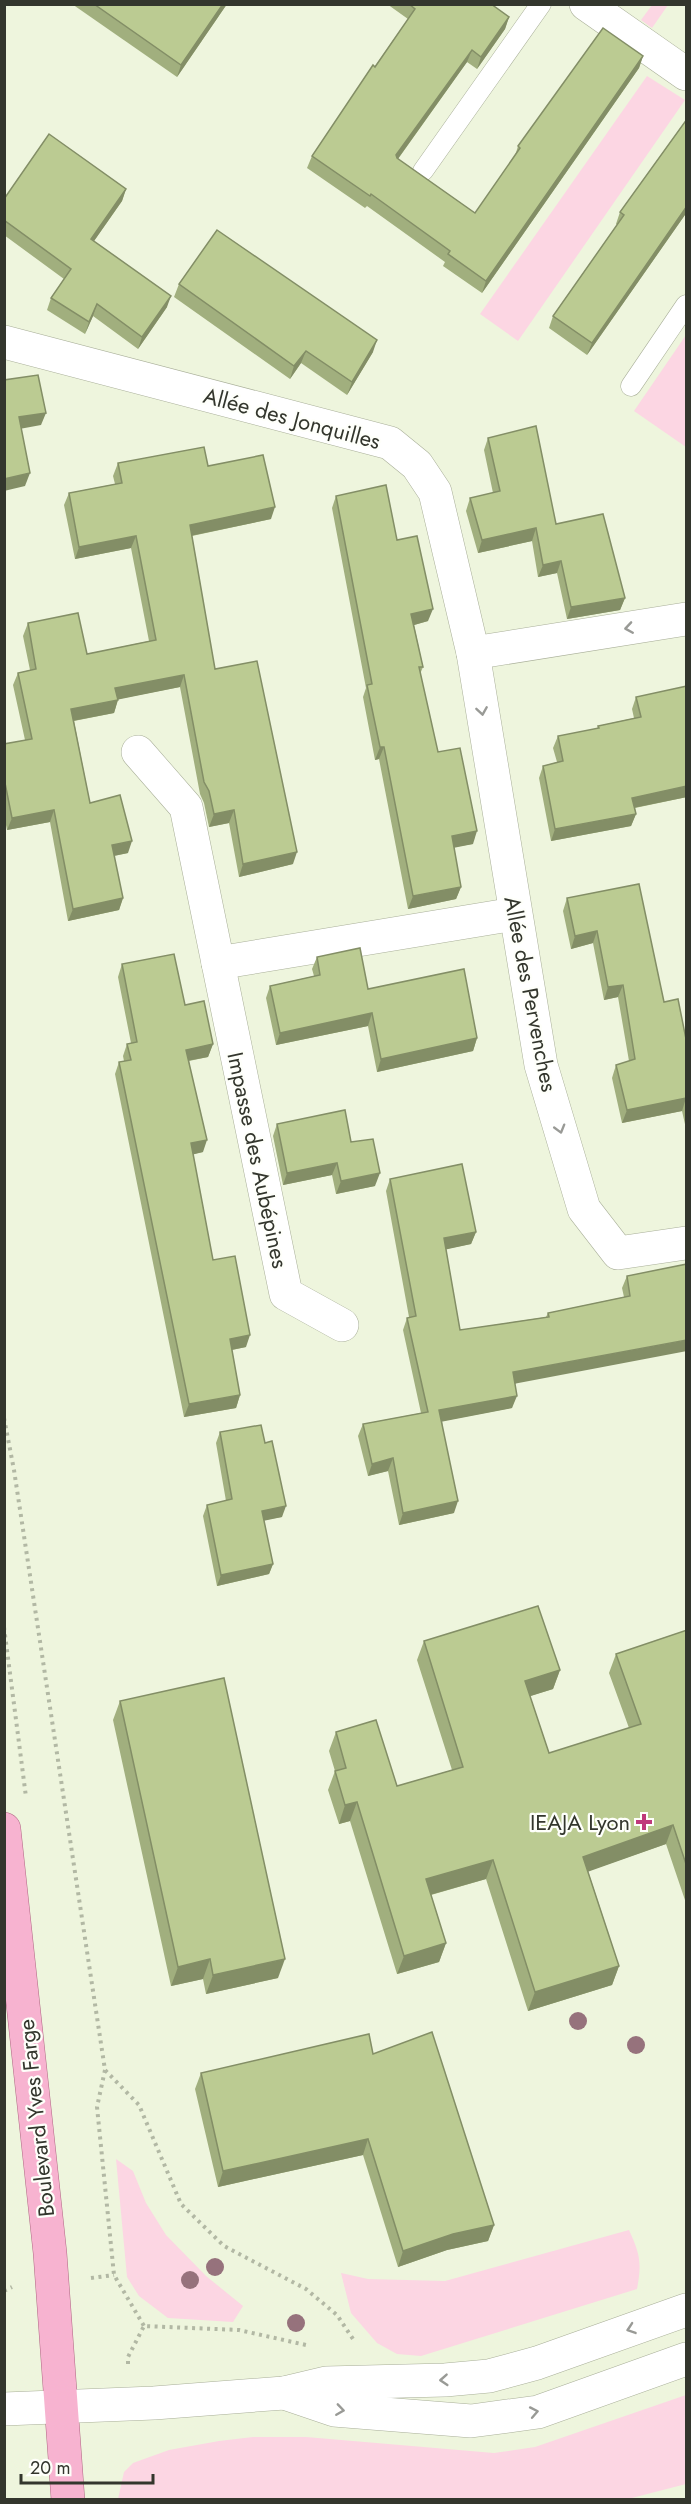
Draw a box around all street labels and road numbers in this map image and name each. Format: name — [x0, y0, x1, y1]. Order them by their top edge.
street label: Allée des Jonquilles — [200, 379, 384, 457]
street label: Allée des Pervenches — [496, 893, 566, 1095]
street label: Impasse des Aubépines — [219, 1049, 297, 1271]
street label: Boulevard Yves Farge — [10, 2018, 62, 2218]

